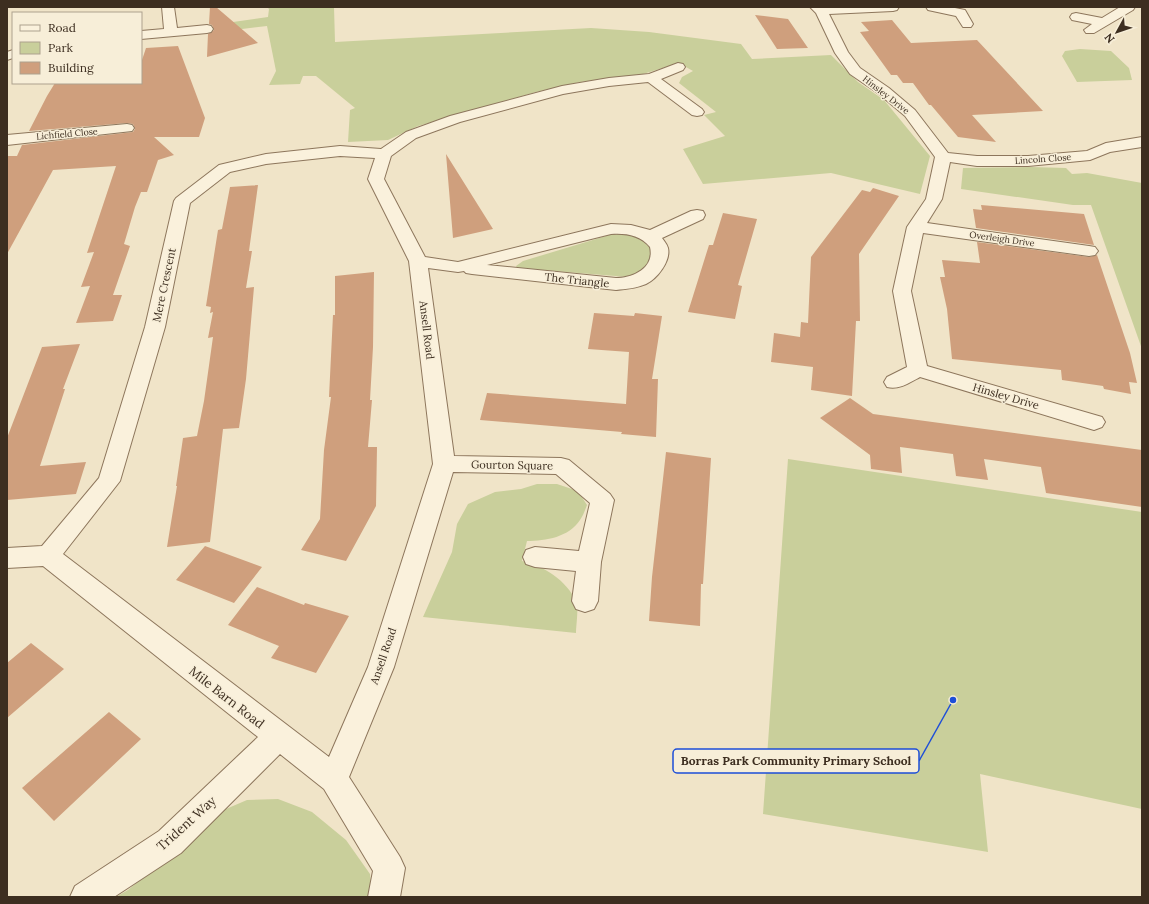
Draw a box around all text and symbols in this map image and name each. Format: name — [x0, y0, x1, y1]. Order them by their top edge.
legend — [12, 12, 142, 84]
north arrow — [1097, 12, 1137, 52]
text: Road — [48, 20, 76, 35]
text: N — [1101, 30, 1117, 46]
text: Park — [48, 40, 74, 55]
text: Building — [48, 60, 94, 75]
street label: Hinsley Drive — [861, 73, 912, 116]
street label: Lichfield Close — [36, 125, 98, 142]
street label: Lincoln Close — [1014, 151, 1072, 166]
street label: Overleigh Drive — [969, 228, 1035, 249]
street label: Mere Crescent — [149, 246, 179, 323]
street label: The Triangle — [544, 270, 610, 290]
street label: Ansell Road — [416, 299, 438, 361]
street label: Hinsley Drive — [971, 380, 1041, 412]
street label: Gourton Square — [471, 457, 553, 473]
street label: Ansell Road — [366, 625, 399, 687]
street label: Mile Barn Road — [185, 663, 268, 732]
callout: Borras Park Community Primary School — [673, 749, 919, 773]
text: Borras Park Community Primary School — [681, 753, 911, 768]
street label: Trident Way — [153, 792, 220, 855]

